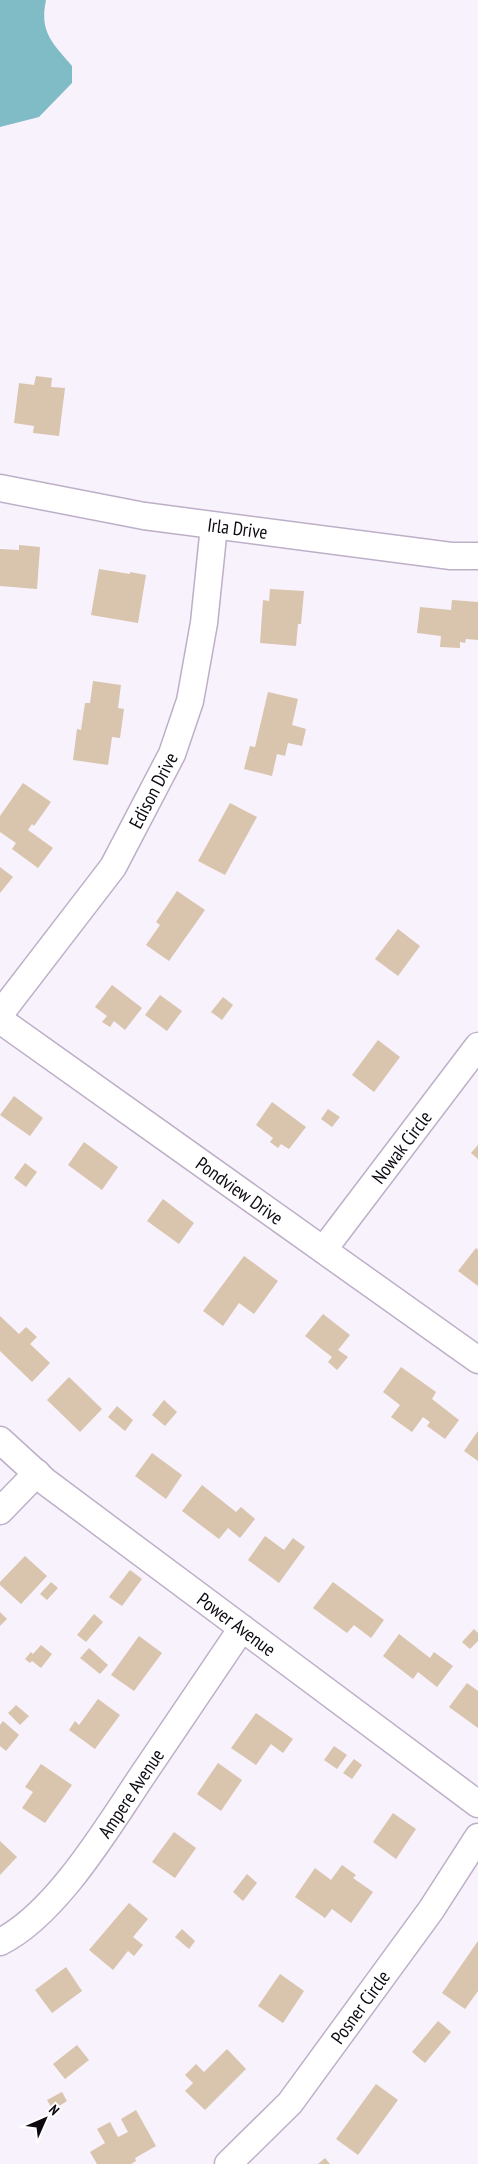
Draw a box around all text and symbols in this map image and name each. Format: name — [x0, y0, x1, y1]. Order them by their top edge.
street label: Irla Drive — [206, 512, 269, 544]
street label: Edison Drive — [123, 748, 183, 832]
street label: Nowak Circle — [366, 1106, 437, 1188]
street label: Pondview Drive — [191, 1151, 288, 1230]
street label: Power Avenue — [193, 1587, 281, 1661]
street label: Ampere Avenue — [92, 1744, 169, 1842]
street label: Posner Circle — [325, 1965, 395, 2048]
north arrow — [20, 2094, 70, 2144]
text: N — [45, 2101, 63, 2119]

